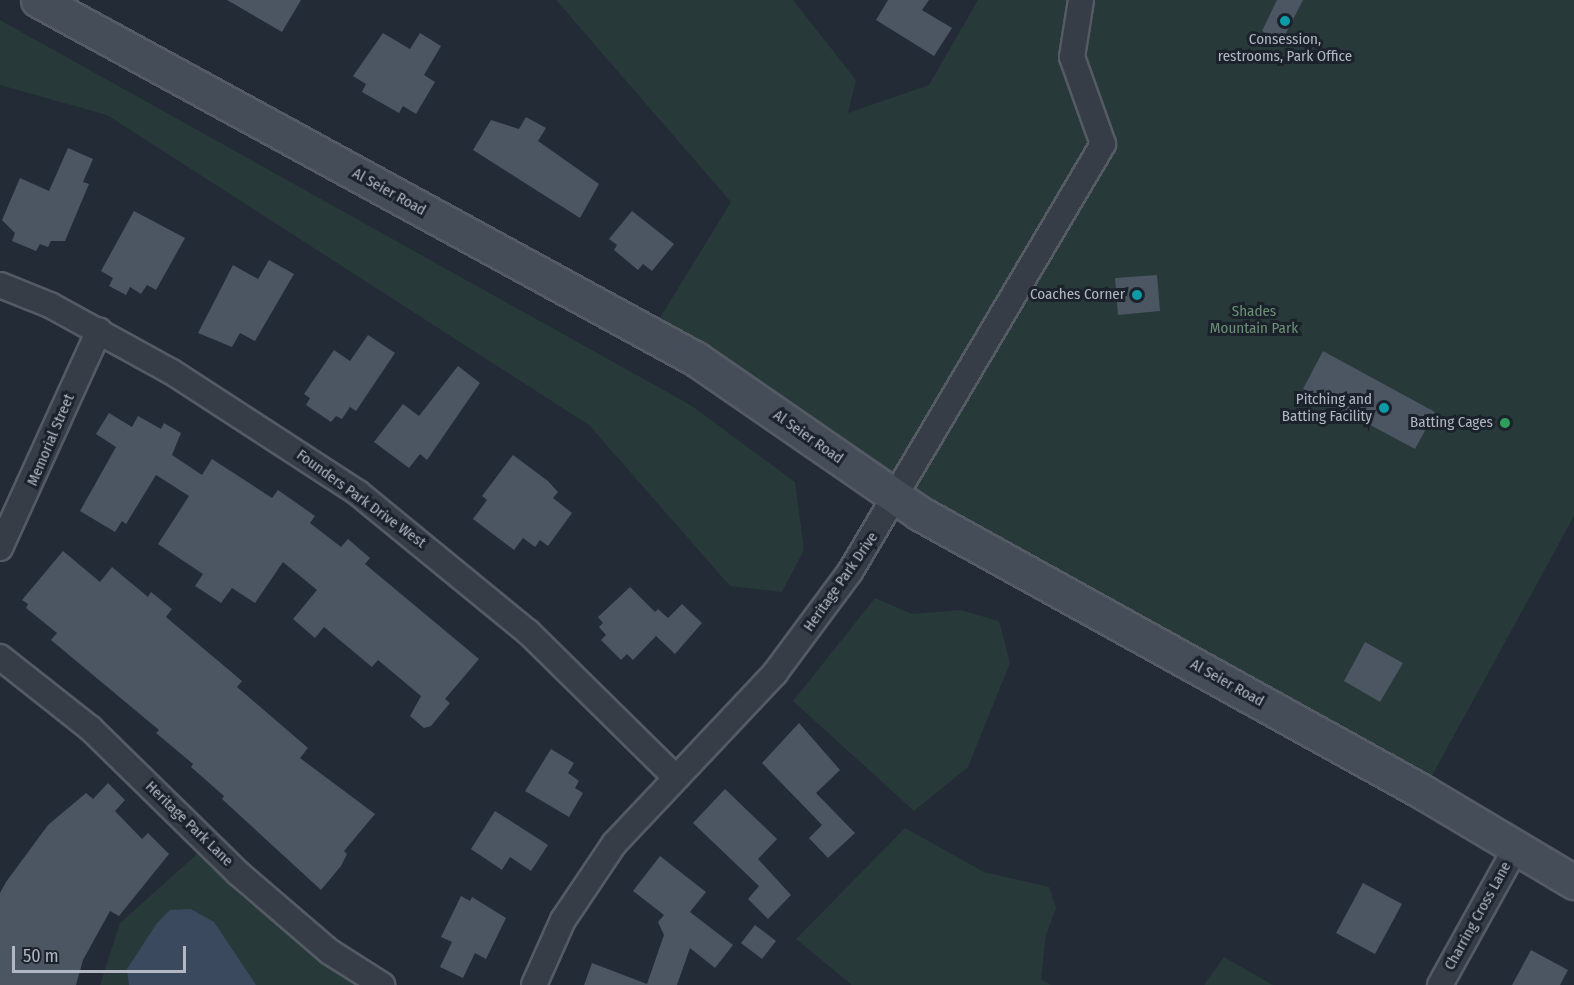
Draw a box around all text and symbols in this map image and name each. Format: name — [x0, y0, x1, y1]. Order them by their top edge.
marker: Consession, restrooms, Park Office — [1278, 14, 1292, 28]
place label: Consession, restrooms, Park Office — [1218, 30, 1352, 65]
street label: Al Seier Road — [349, 164, 429, 220]
place label: Coaches Corner — [1030, 286, 1125, 304]
marker: Coaches Corner — [1130, 288, 1144, 302]
park label: Shades Mountain Park — [1210, 302, 1298, 337]
place label: Pitching and Batting Facility — [1282, 390, 1372, 425]
street label: Memorial Street — [24, 391, 78, 489]
marker: Pitching and Batting Facility — [1377, 401, 1391, 415]
street label: Al Seier Road — [770, 406, 846, 468]
place label: Batting Cages — [1410, 414, 1493, 432]
marker: Batting Cages — [1498, 416, 1512, 430]
street label: Founders Park Drive West — [293, 446, 429, 552]
street label: Heritage Park Drive — [800, 529, 882, 635]
street label: Al Seier Road — [1187, 655, 1267, 711]
street label: Heritage Park Lane — [142, 778, 236, 870]
street label: Charring Cross Lane — [1441, 859, 1515, 973]
scale bar — [15, 934, 189, 972]
text: 50 m — [23, 945, 59, 967]

